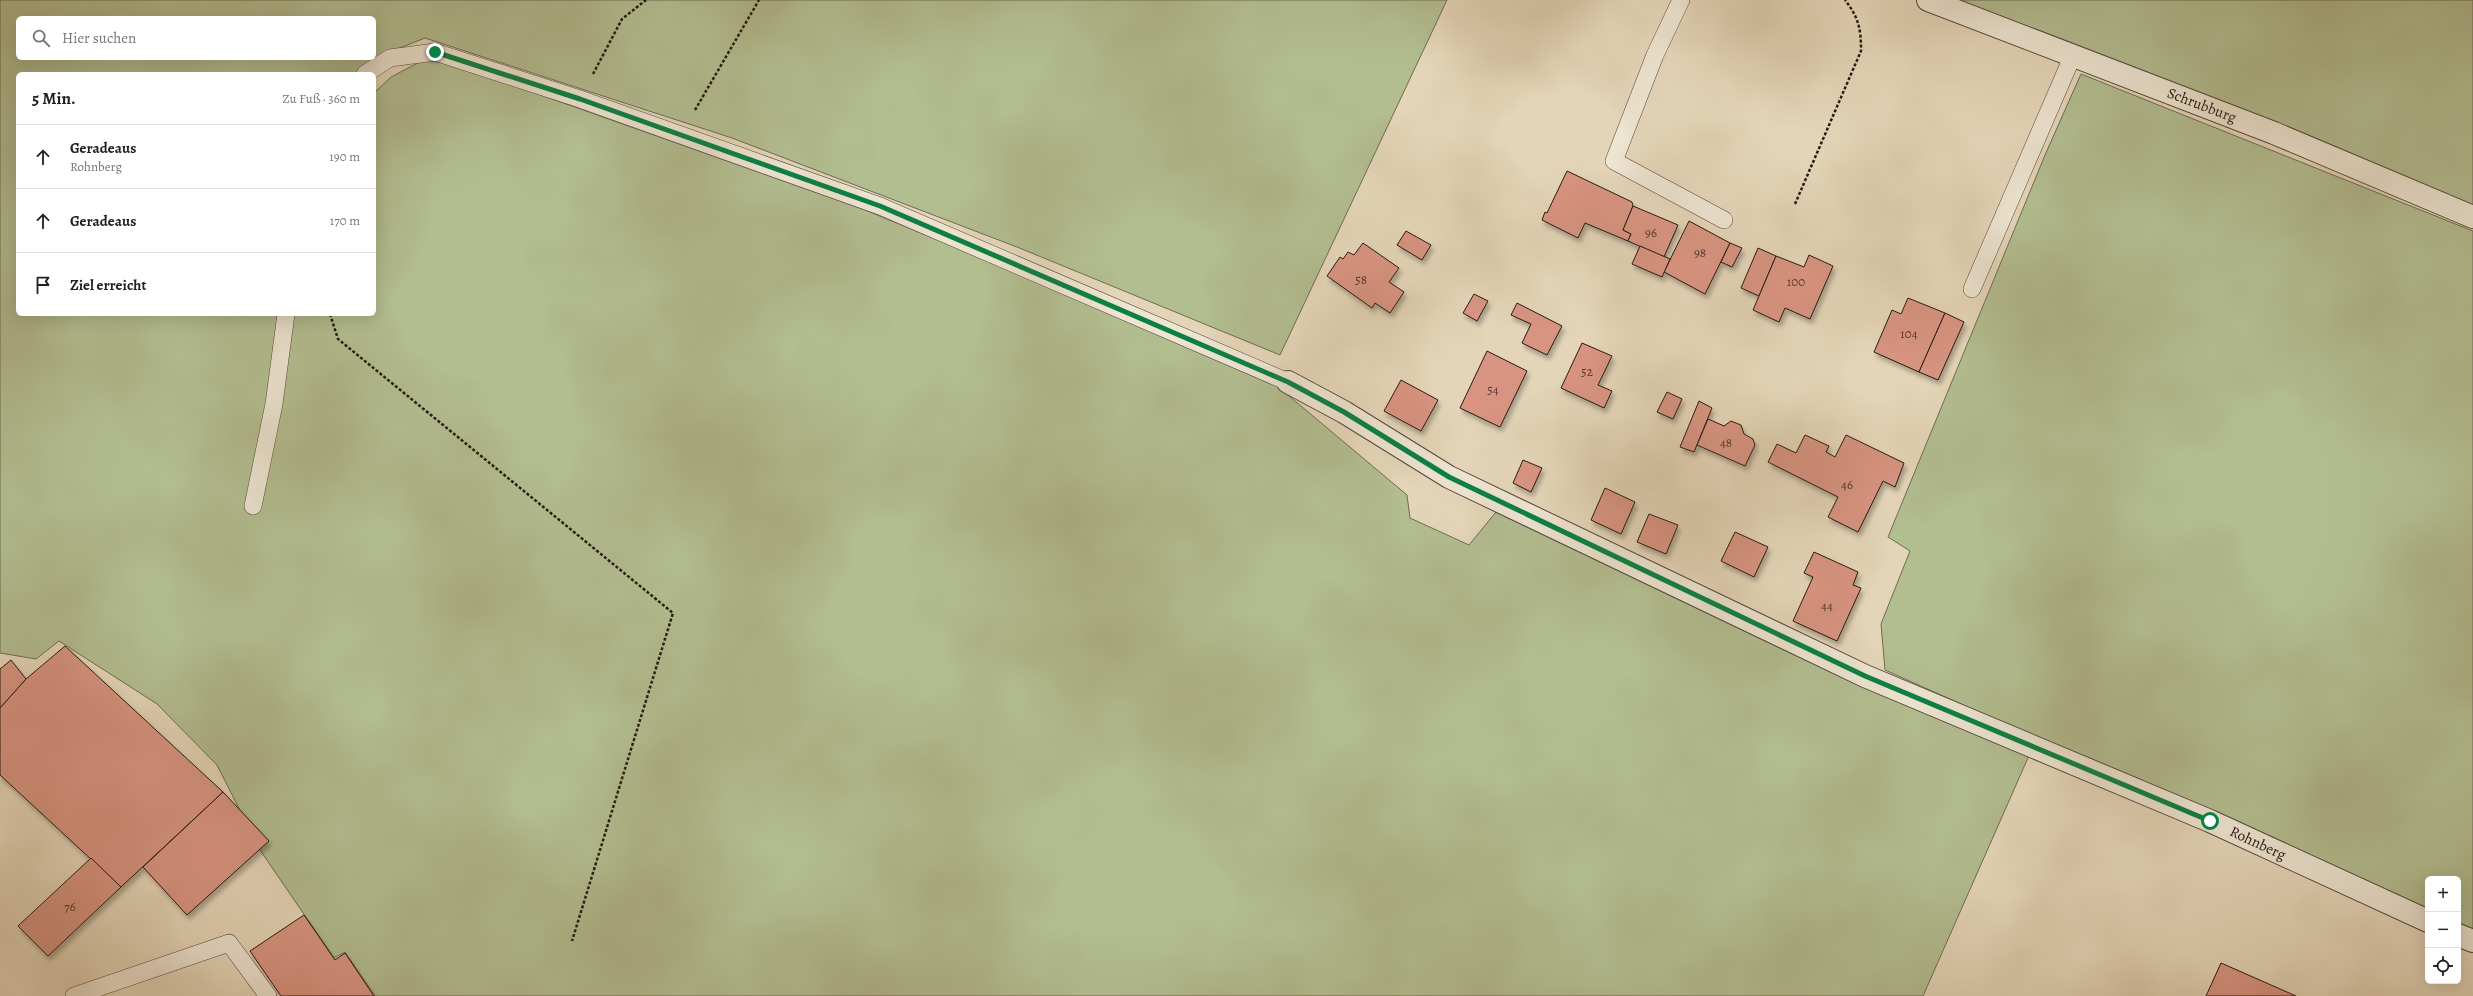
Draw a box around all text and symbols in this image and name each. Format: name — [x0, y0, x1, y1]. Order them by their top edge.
search box — [16, 16, 376, 60]
icon: search — [30, 27, 52, 49]
text: Hier suchen — [62, 28, 136, 48]
route end — [426, 43, 444, 61]
street label: Schrubburg — [2165, 83, 2240, 127]
text: 5 Min. — [32, 87, 76, 110]
text: Zu Fuß · 360 m — [282, 90, 360, 107]
text: Geradeaus — [70, 138, 136, 158]
icon: ahead — [32, 146, 54, 168]
text: 190 m — [329, 148, 360, 165]
text: Rohnberg — [70, 158, 122, 175]
icon: ahead — [32, 210, 54, 232]
text: Geradeaus — [70, 211, 136, 231]
text: 170 m — [330, 212, 360, 229]
house number: 96 — [1645, 224, 1657, 241]
house number: 98 — [1694, 244, 1706, 261]
house number: 58 — [1355, 271, 1367, 288]
house number: 100 — [1787, 273, 1805, 290]
icon: arrive — [32, 274, 54, 296]
text: Ziel erreicht — [70, 275, 146, 295]
house number: 104 — [1900, 325, 1918, 342]
house number: 52 — [1581, 363, 1593, 380]
house number: 54 — [1487, 381, 1499, 398]
house number: 48 — [1720, 434, 1732, 451]
house number: 46 — [1841, 476, 1853, 493]
house number: 44 — [1821, 597, 1833, 614]
route start — [2201, 812, 2219, 830]
street label: Rohnberg — [2227, 821, 2290, 865]
map controls — [2425, 876, 2461, 984]
button: + — [2425, 876, 2461, 912]
house number: 76 — [64, 898, 76, 915]
button: − — [2425, 912, 2461, 948]
button: locate — [2425, 948, 2461, 984]

